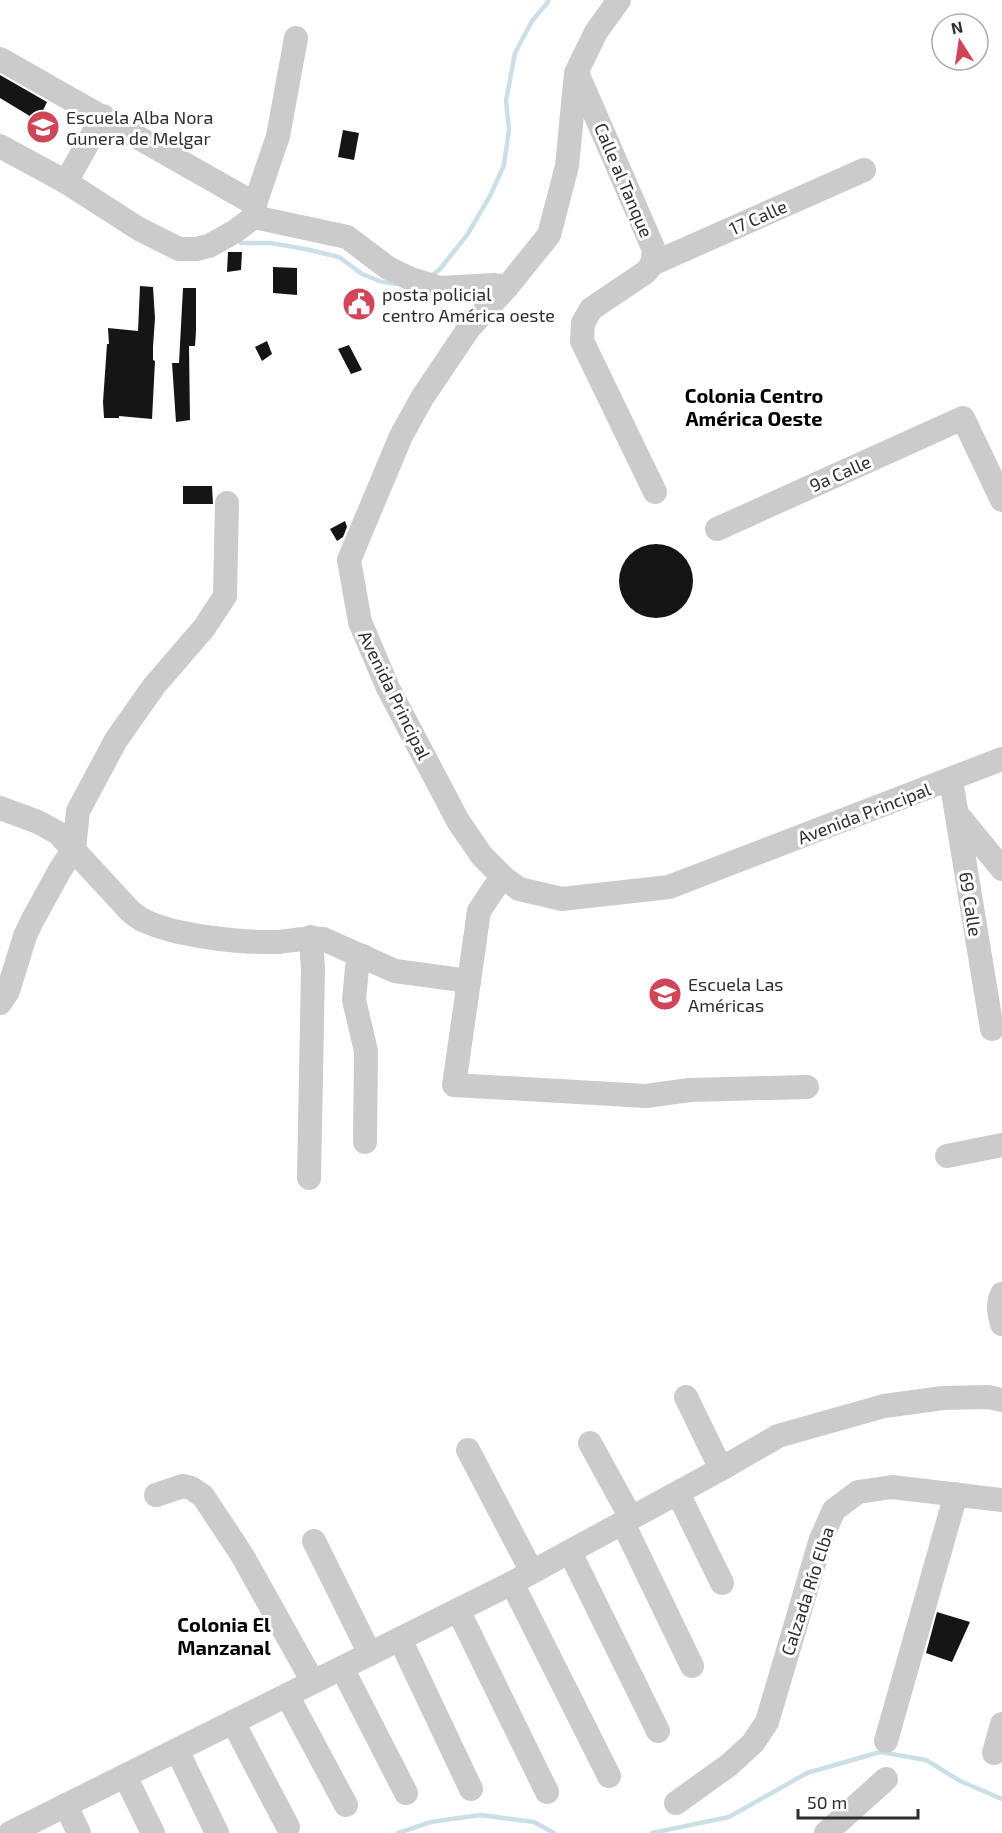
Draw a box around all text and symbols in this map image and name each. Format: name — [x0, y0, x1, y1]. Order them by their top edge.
north arrow — [930, 12, 990, 72]
text: N — [949, 16, 964, 37]
place label: Escuela Alba Nora Gunera de Melgar — [66, 106, 213, 149]
school or university icon: Escuela Alba Nora Gunera de Melgar — [25, 109, 61, 145]
street label: Calle al Tanque — [590, 119, 658, 241]
street label: 17 Calle — [726, 195, 790, 239]
place label: posta policial centro América oeste — [382, 283, 555, 326]
public building icon: posta policial centro América oeste — [341, 286, 377, 322]
district label: Colonia Centro América Oeste — [685, 383, 823, 430]
street label: 9a Calle — [806, 450, 874, 496]
street label: Avenida Principal — [354, 627, 436, 764]
street label: Avenida Principal — [794, 777, 934, 848]
street label: 69 Calle — [955, 870, 987, 938]
place label: Escuela Las Américas — [688, 973, 783, 1016]
school or university icon: Escuela Las Américas — [647, 976, 683, 1012]
street label: Calzada Río Elba — [776, 1524, 838, 1658]
district label: Colonia El Manzanal — [177, 1612, 271, 1659]
scale bar — [798, 1782, 918, 1820]
text: 50 m — [807, 1791, 847, 1813]

